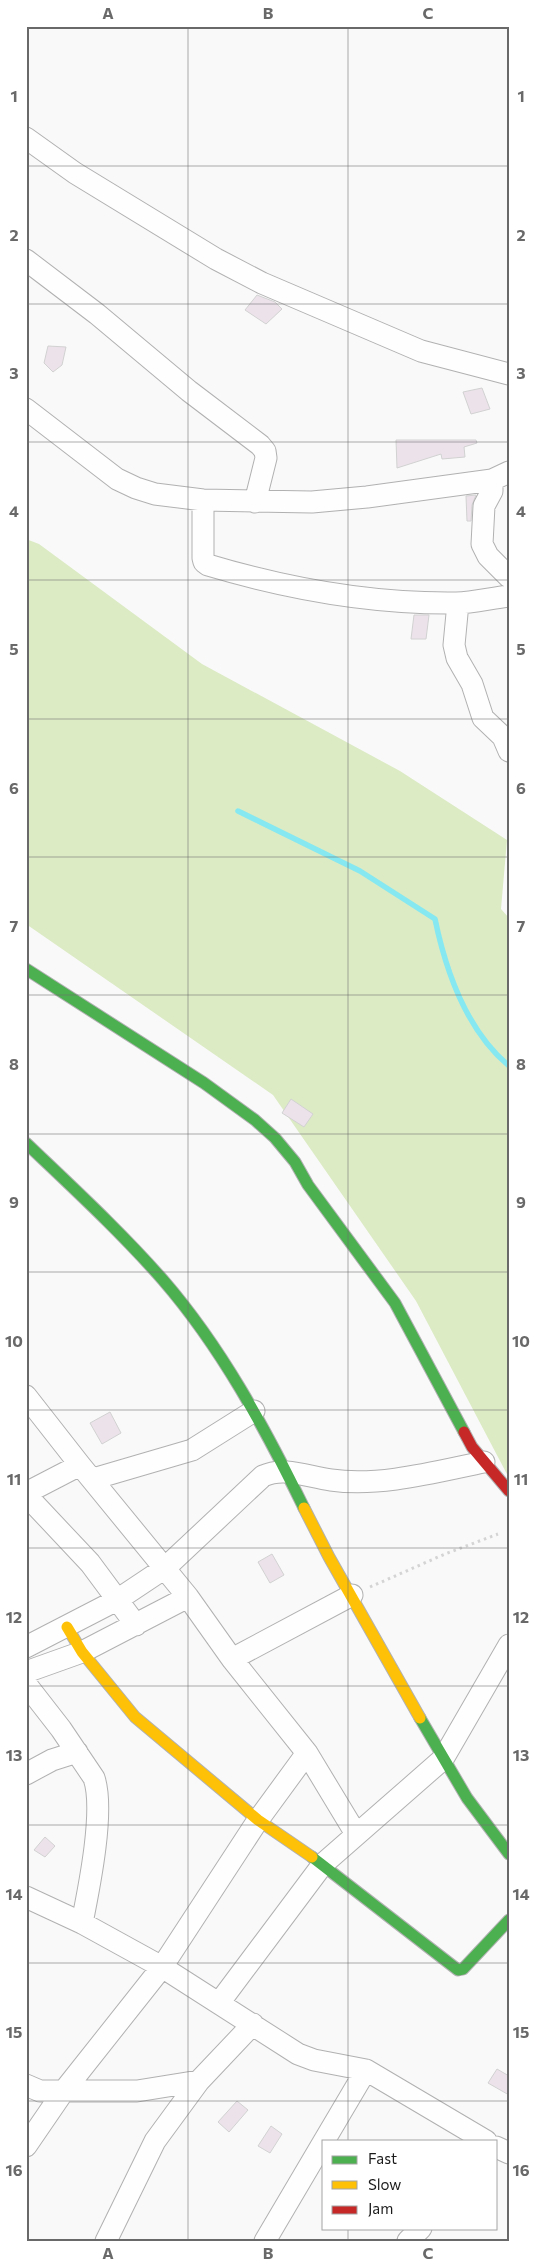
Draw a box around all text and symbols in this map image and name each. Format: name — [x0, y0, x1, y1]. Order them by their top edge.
text: A — [102, 3, 114, 22]
text: B — [263, 3, 274, 22]
text: C — [423, 3, 434, 22]
text: 1 — [10, 86, 18, 105]
text: 1 — [517, 86, 525, 105]
text: 2 — [9, 225, 19, 244]
text: 2 — [516, 225, 526, 244]
text: 3 — [9, 363, 19, 382]
text: 3 — [516, 363, 526, 382]
text: 4 — [9, 501, 19, 520]
text: 4 — [516, 501, 526, 520]
text: 5 — [9, 639, 19, 658]
text: 5 — [516, 639, 526, 658]
text: 6 — [9, 778, 19, 797]
text: 6 — [516, 778, 526, 797]
text: 7 — [10, 916, 19, 935]
text: 7 — [517, 916, 526, 935]
text: 8 — [9, 1054, 19, 1073]
text: 8 — [516, 1054, 526, 1073]
text: 9 — [9, 1192, 19, 1211]
text: 9 — [516, 1192, 526, 1211]
text: 10 — [5, 1331, 23, 1350]
text: 10 — [512, 1331, 530, 1350]
text: 11 — [7, 1469, 21, 1488]
text: 11 — [514, 1469, 528, 1488]
text: 12 — [6, 1607, 22, 1626]
text: 12 — [513, 1607, 529, 1626]
text: 13 — [6, 1745, 22, 1764]
text: 13 — [513, 1745, 529, 1764]
text: 14 — [5, 1884, 23, 1903]
text: 14 — [512, 1884, 530, 1903]
text: 15 — [6, 2022, 22, 2041]
text: 15 — [513, 2022, 529, 2041]
legend — [322, 2140, 498, 2230]
text: Fast — [368, 2149, 397, 2167]
text: 16 — [5, 2160, 23, 2179]
text: 16 — [512, 2160, 530, 2179]
text: Slow — [368, 2175, 401, 2193]
text: Jam — [368, 2199, 393, 2217]
text: A — [102, 2243, 114, 2262]
text: B — [263, 2243, 274, 2262]
text: C — [423, 2243, 434, 2262]

